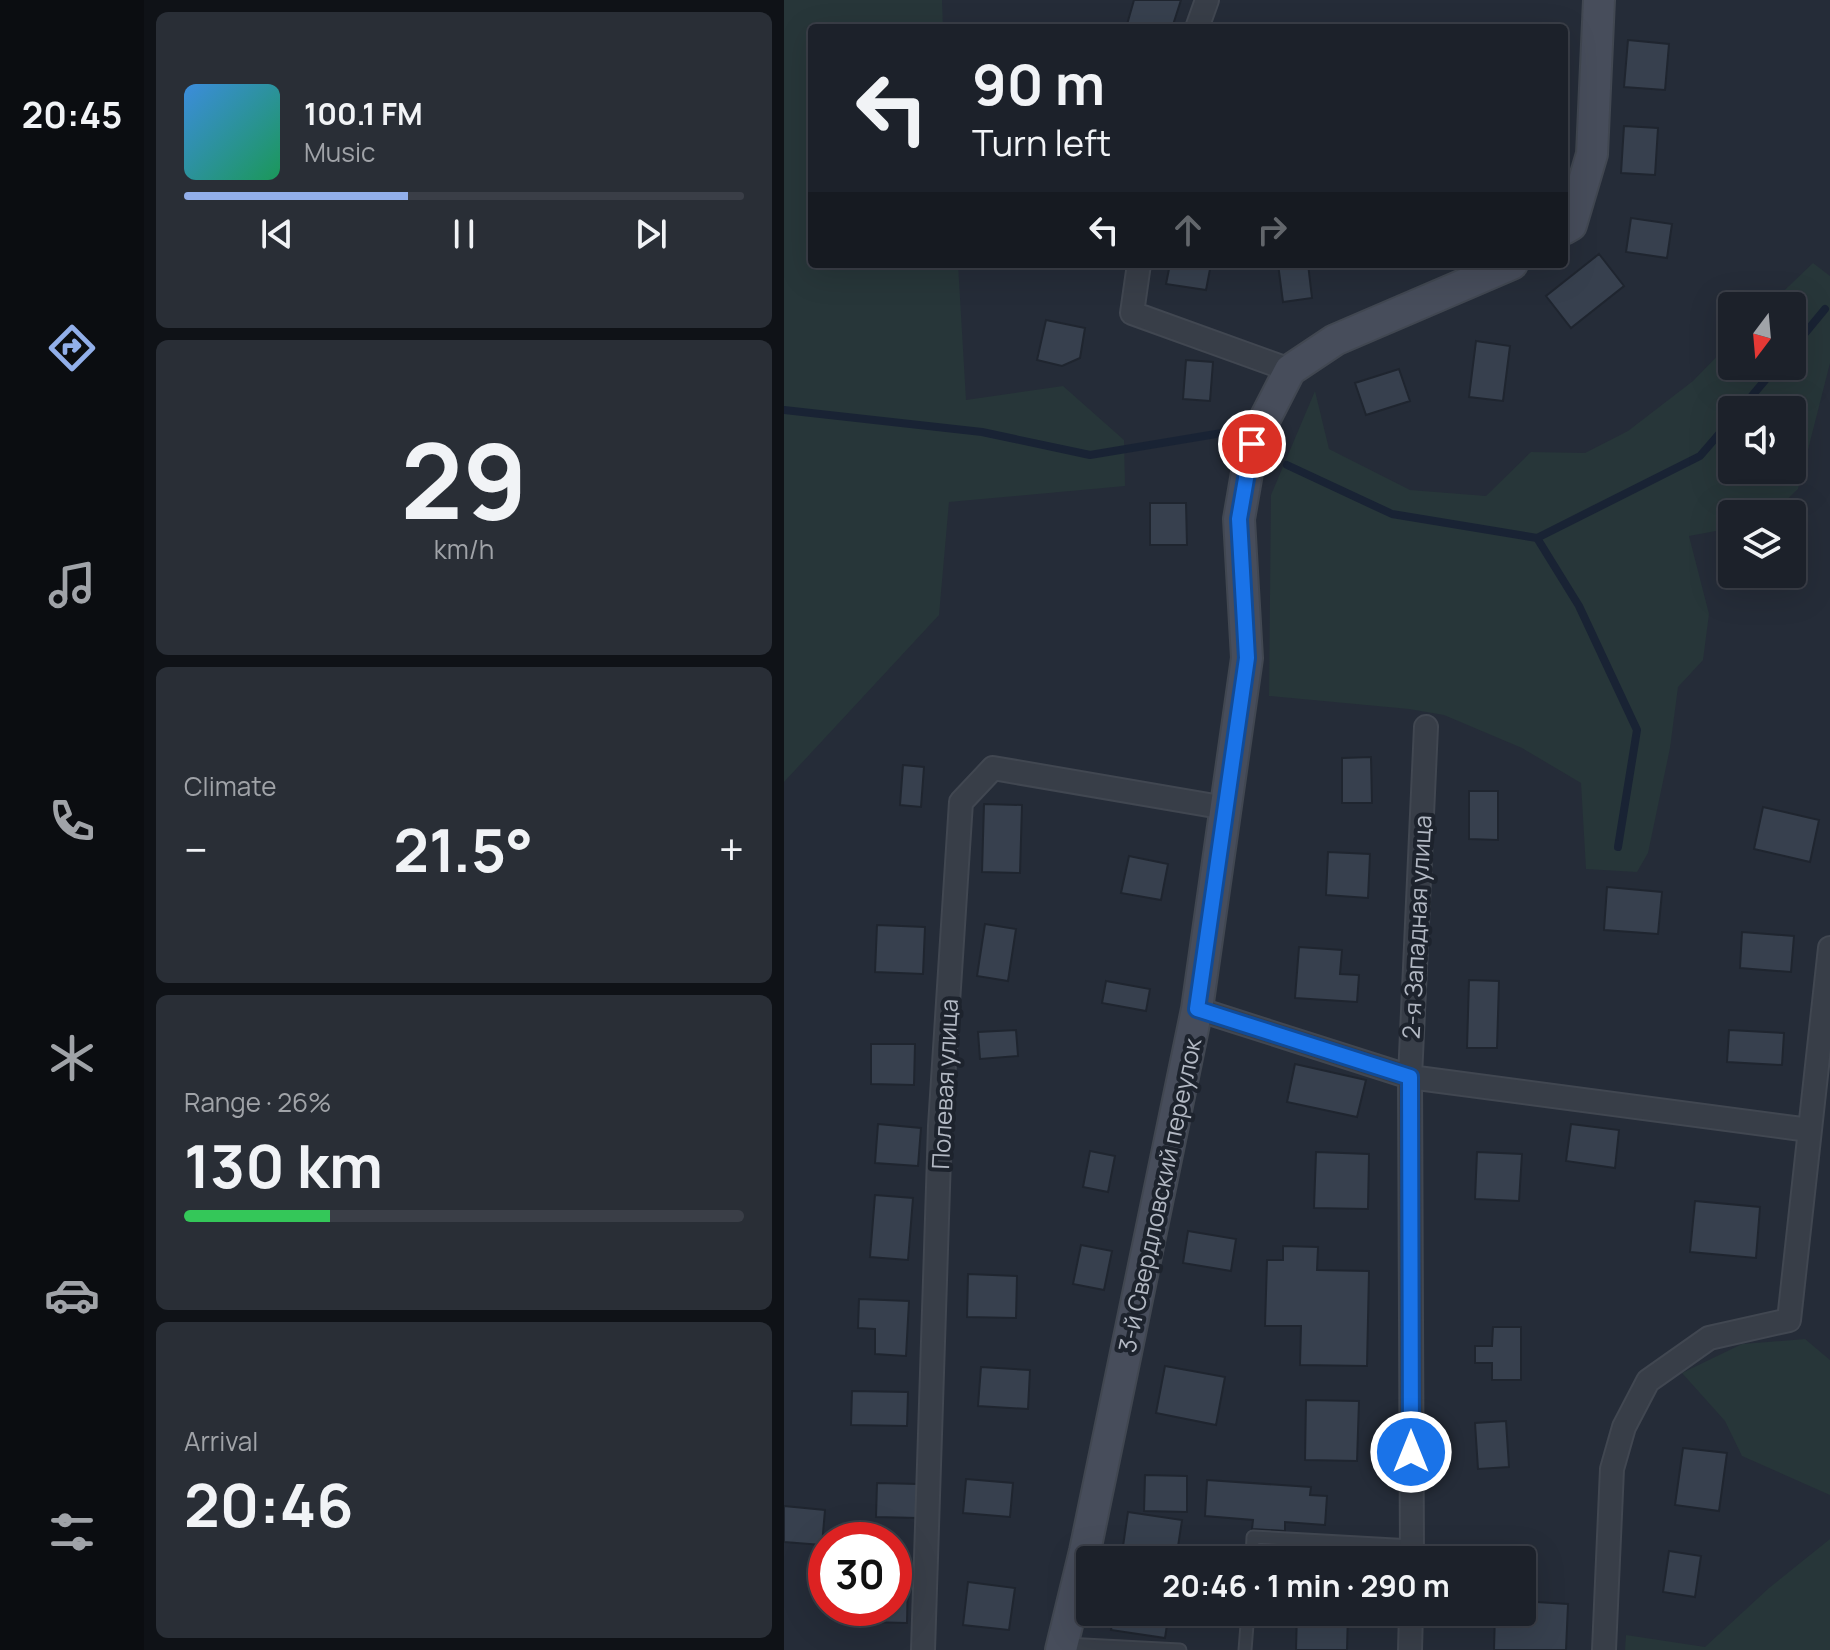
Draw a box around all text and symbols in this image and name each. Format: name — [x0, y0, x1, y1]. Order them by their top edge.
text: 90 m — [972, 45, 1105, 122]
icon: left — [840, 56, 944, 160]
text: 20:45 — [22, 90, 122, 139]
text: 100.1 FM — [304, 93, 423, 134]
text: Turn left — [972, 118, 1111, 167]
text: Music — [304, 134, 375, 170]
icon: left — [1082, 208, 1126, 252]
icon: ahead — [1166, 208, 1210, 252]
icon: right — [1250, 208, 1294, 252]
icon: previous — [255, 212, 299, 256]
icon: pause — [442, 212, 486, 256]
icon: next — [629, 212, 673, 256]
north arrow — [1718, 292, 1806, 380]
map controls — [1718, 292, 1806, 588]
icon: directions — [44, 320, 100, 376]
button: sound — [1718, 396, 1806, 484]
text: 29 — [401, 408, 527, 550]
pin — [1218, 410, 1286, 478]
icon: arrive — [1230, 422, 1274, 466]
button: layers — [1718, 500, 1806, 588]
text: km/h — [434, 531, 494, 567]
icon: music — [44, 557, 100, 613]
text: Climate — [184, 768, 276, 804]
icon: phone — [44, 793, 100, 849]
text: 21.5° — [393, 808, 533, 890]
street label: 2-я Западная улица — [1394, 814, 1438, 1040]
text: − — [184, 819, 208, 879]
text: + — [719, 819, 744, 879]
street label: Полевая улица — [923, 998, 965, 1170]
icon: climate — [44, 1030, 100, 1086]
street label: 3-й Свердловский переулок — [1110, 1034, 1209, 1355]
text: Range · 26% — [184, 1084, 332, 1120]
text: 130 km — [184, 1124, 383, 1206]
icon: car — [44, 1267, 100, 1323]
position arrow — [1369, 1410, 1453, 1494]
text: Arrival — [184, 1423, 258, 1459]
text: 20:46 — [184, 1463, 354, 1545]
icon: filters — [44, 1504, 100, 1560]
speed limit sign: 30 — [808, 1522, 912, 1626]
text: 20:46 · 1 min · 290 m — [1162, 1565, 1450, 1606]

